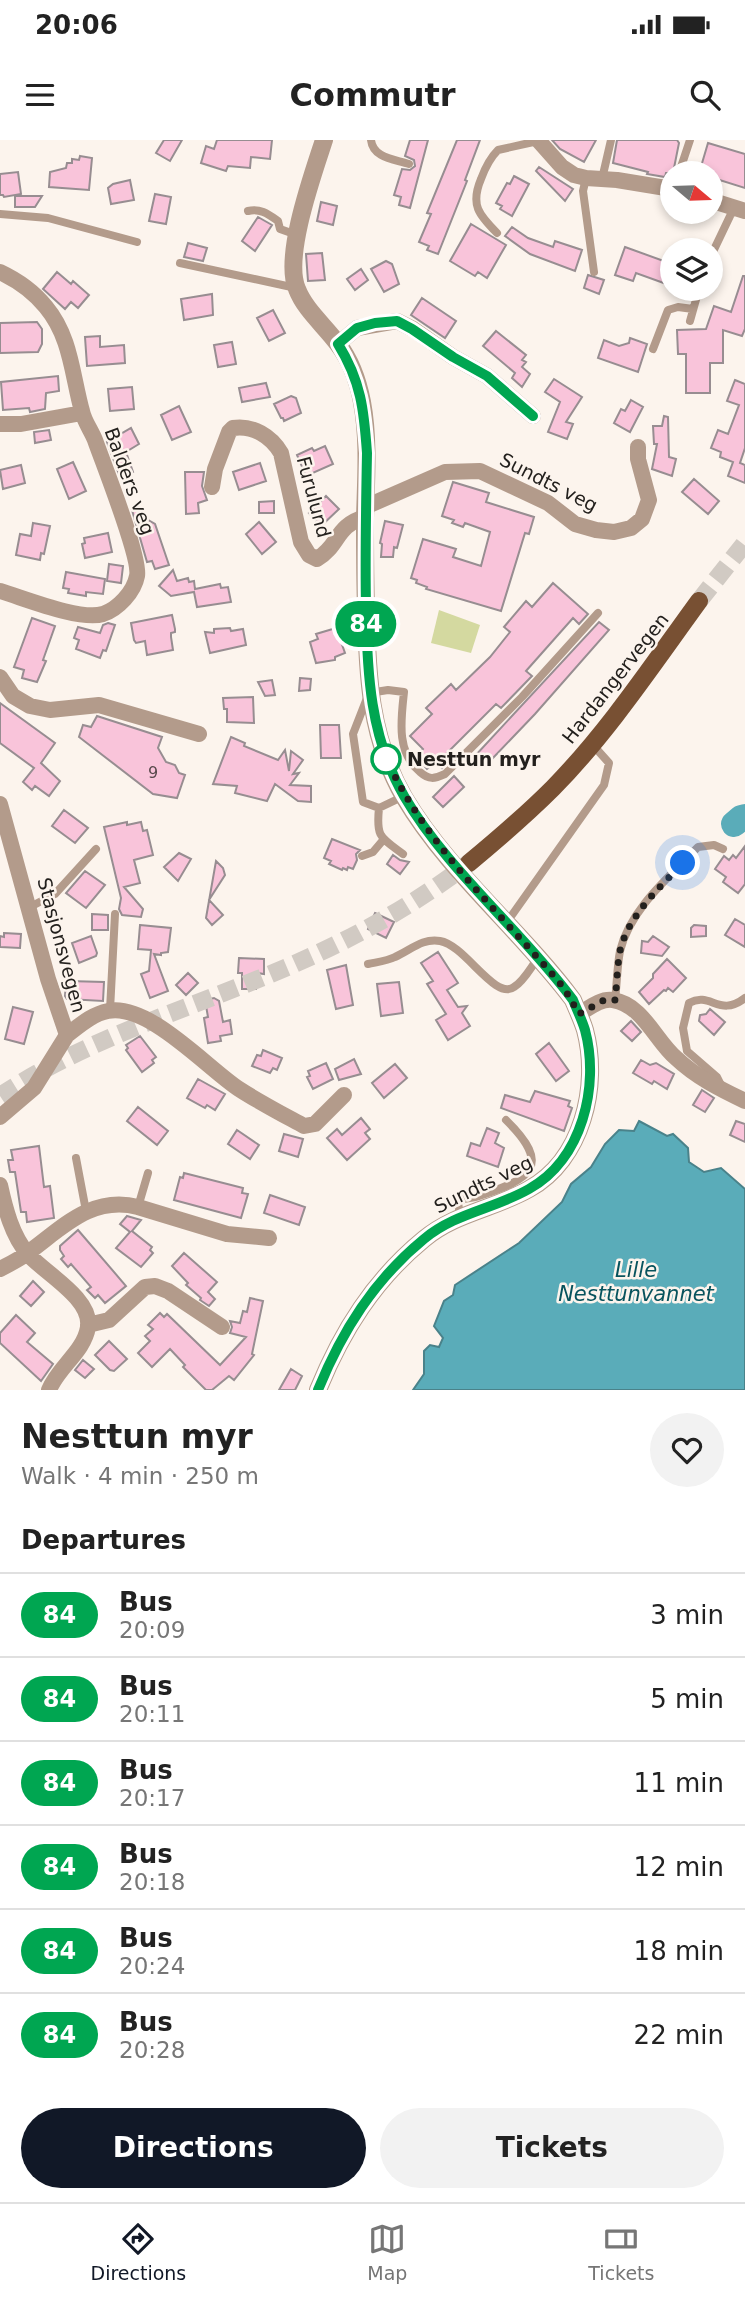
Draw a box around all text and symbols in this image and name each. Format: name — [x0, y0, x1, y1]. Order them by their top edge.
text: 20:06 — [35, 10, 118, 40]
icon: menu — [21, 76, 59, 114]
text: Commutr — [289, 76, 456, 114]
icon: search — [686, 76, 724, 114]
north arrow — [660, 161, 723, 224]
map controls — [660, 161, 723, 301]
button: layers — [660, 238, 723, 301]
street label: Balders veg — [100, 424, 160, 538]
street label: Sundts veg — [497, 448, 601, 516]
street label: Furulund — [293, 454, 335, 540]
line badge: 84 — [334, 601, 398, 647]
street label: Hardangervegen — [557, 608, 673, 748]
text: 84 — [349, 610, 383, 638]
marker: Nesttun myr — [371, 744, 401, 774]
place label: Nesttun myr — [407, 748, 541, 770]
house number: 9 — [148, 763, 158, 782]
your location — [665, 845, 700, 880]
street label: Stasjonsvegen — [33, 875, 91, 1015]
street label: Sundts veg — [430, 1151, 536, 1217]
water label: Lille Nesttunvannet — [558, 1258, 715, 1306]
button: heart — [650, 1413, 724, 1487]
text: Nesttun myr — [21, 1417, 253, 1456]
text: Walk · 4 min · 250 m — [21, 1463, 259, 1489]
text: Departures — [21, 1525, 186, 1555]
text: Bus — [119, 1587, 173, 1617]
text: 3 min — [650, 1600, 724, 1630]
text: 84 — [43, 1601, 76, 1629]
text: 20:09 — [119, 1617, 185, 1643]
text: Bus — [119, 1671, 173, 1701]
text: 5 min — [650, 1684, 724, 1714]
text: 84 — [43, 1685, 76, 1713]
text: 20:11 — [119, 1701, 185, 1727]
text: Bus — [119, 1755, 173, 1785]
text: 11 min — [634, 1768, 724, 1798]
text: 84 — [43, 1769, 76, 1797]
text: 20:17 — [119, 1785, 185, 1811]
text: Bus — [119, 1839, 173, 1869]
text: 12 min — [634, 1852, 724, 1882]
text: 84 — [43, 1853, 76, 1881]
text: 20:18 — [119, 1869, 185, 1895]
text: Bus — [119, 1923, 173, 1953]
text: 18 min — [634, 1936, 724, 1966]
text: 84 — [43, 1937, 76, 1965]
text: 20:24 — [119, 1953, 185, 1979]
text: Bus — [119, 2007, 173, 2037]
text: 22 min — [634, 2020, 724, 2050]
text: 84 — [43, 2021, 76, 2049]
text: 20:28 — [119, 2037, 185, 2063]
button: Directions — [21, 2108, 366, 2188]
button: Tickets — [380, 2108, 724, 2188]
tab: Directions — [91, 2220, 186, 2284]
tab: Map — [367, 2220, 407, 2284]
tab: Tickets — [588, 2220, 654, 2284]

